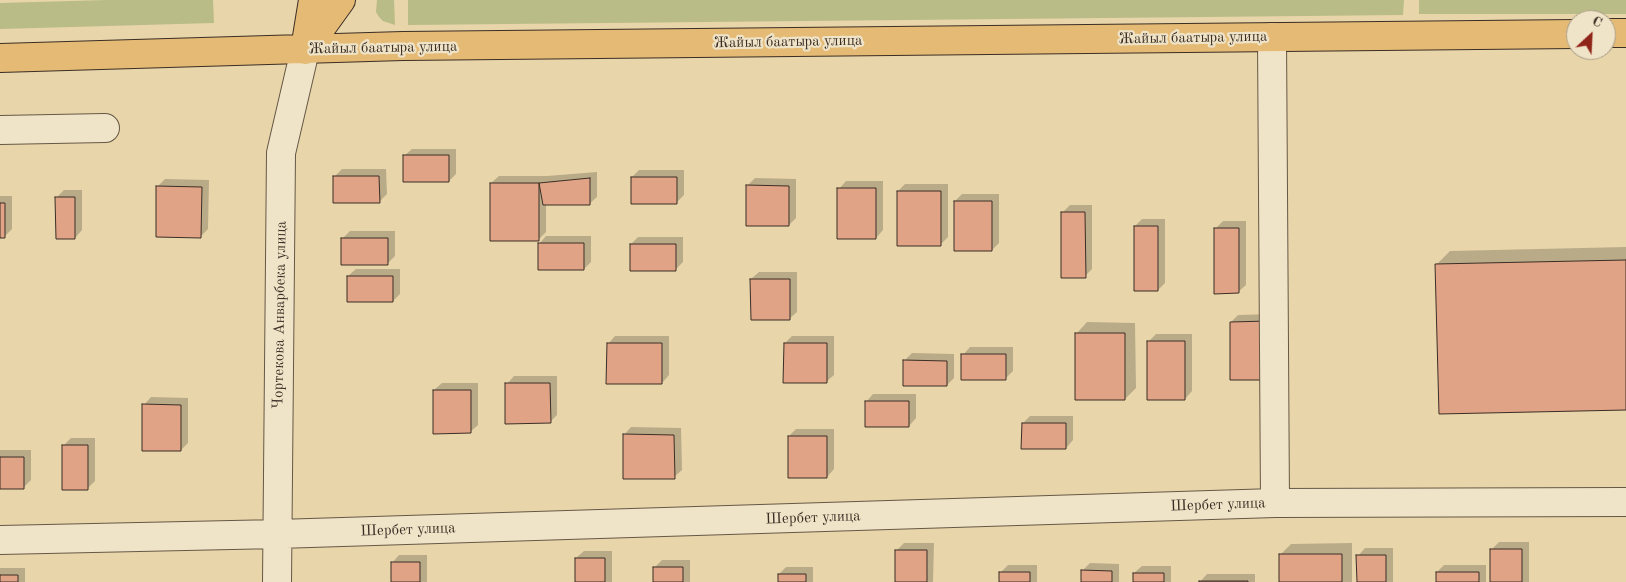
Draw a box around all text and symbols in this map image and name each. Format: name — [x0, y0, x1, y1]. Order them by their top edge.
north arrow — [1566, 10, 1616, 60]
text: С — [1590, 14, 1604, 31]
street label: Жайыл баатыра улица — [1119, 28, 1267, 48]
street label: Жайыл баатыра улица — [714, 32, 862, 52]
street label: Жайыл баатыра улица — [309, 38, 457, 58]
street label: Чортекова Анварбека улица — [269, 221, 291, 409]
street label: Шербет улица — [1170, 494, 1266, 516]
street label: Шербет улица — [765, 507, 861, 529]
street label: Шербет улица — [360, 519, 456, 541]

